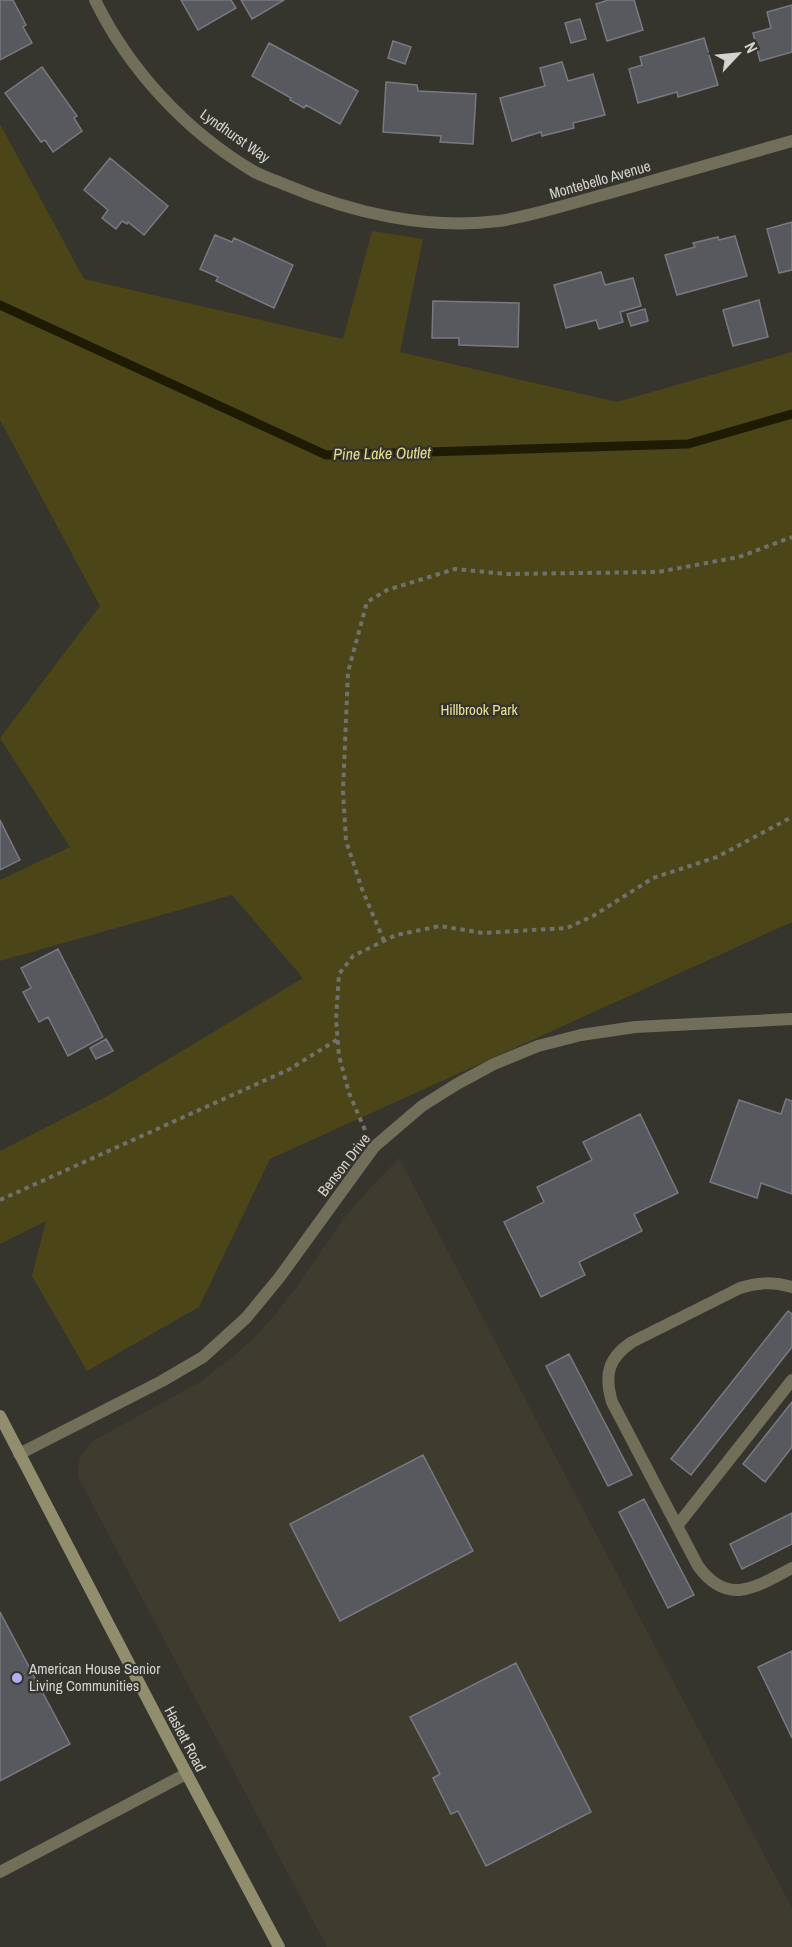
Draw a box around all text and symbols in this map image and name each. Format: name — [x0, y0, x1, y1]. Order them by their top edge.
north arrow — [708, 24, 768, 84]
text: N — [740, 38, 763, 57]
street label: Lyndhurst Way — [196, 104, 275, 168]
street label: Montebello Avenue — [547, 155, 653, 204]
water label: Pine Lake Outlet — [333, 441, 431, 465]
park label: Hillbrook Park — [440, 699, 518, 720]
street label: Benson Drive — [312, 1129, 375, 1201]
place label: American House Senior Living Communities — [28, 1658, 160, 1696]
marker: American House Senior Living Communities — [10, 1671, 24, 1685]
street label: Haslett Road — [159, 1702, 211, 1775]

